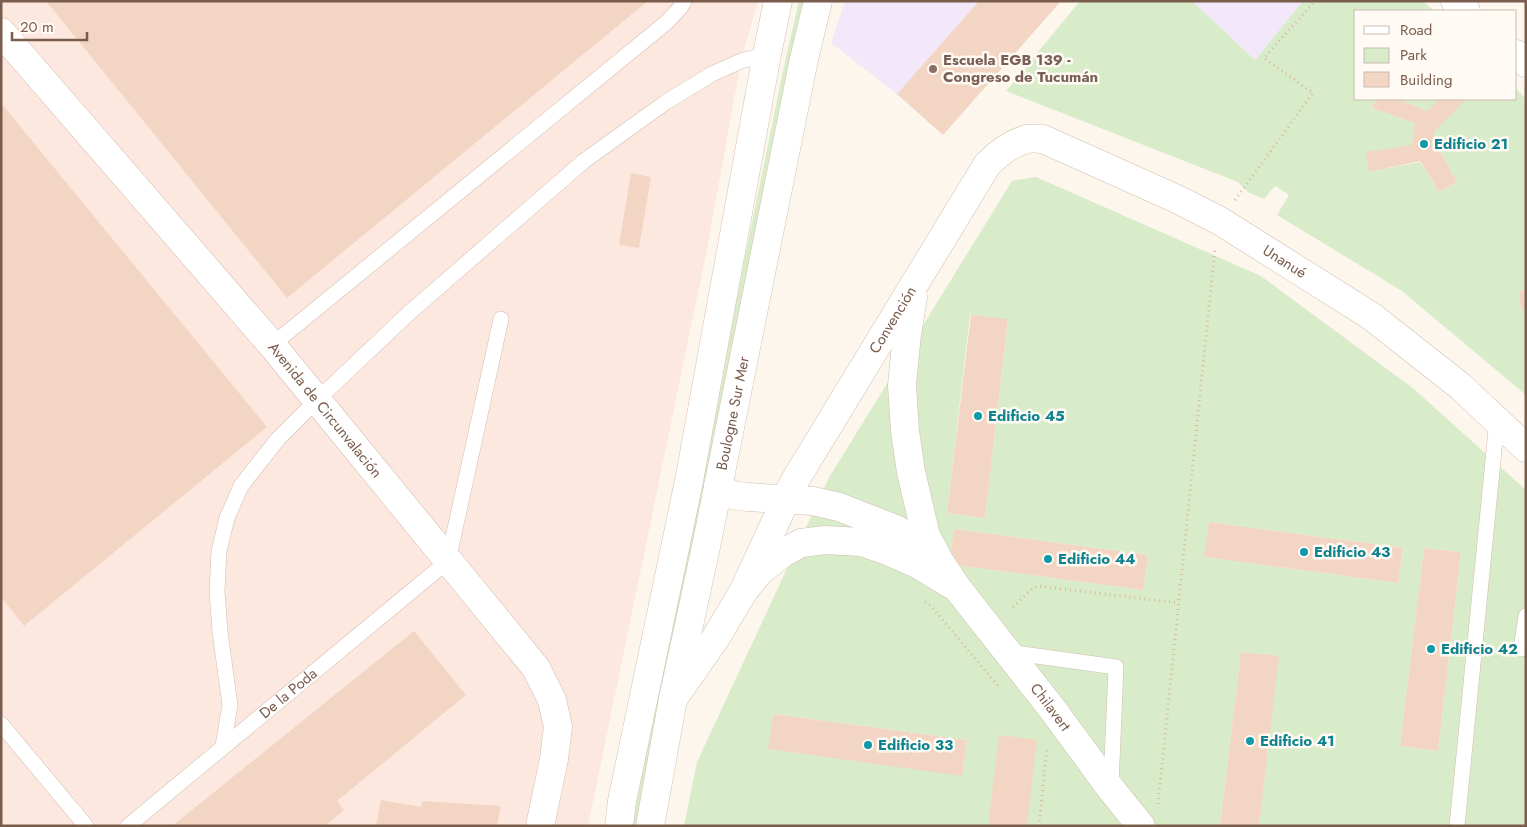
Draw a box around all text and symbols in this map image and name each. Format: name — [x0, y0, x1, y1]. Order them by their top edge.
scale bar — [12, 10, 88, 42]
legend — [1354, 10, 1517, 100]
text: 20 m — [20, 16, 54, 38]
text: Road — [1400, 19, 1432, 41]
text: Park — [1400, 44, 1427, 66]
place label: Escuela EGB 139 - Congreso de Tucumán — [943, 49, 1098, 88]
marker: Escuela EGB 139 - Congreso de Tucumán — [927, 63, 939, 75]
text: Building — [1400, 69, 1452, 91]
place label: Edificio 21 — [1434, 133, 1508, 155]
marker: Edificio 21 — [1418, 138, 1430, 150]
street label: Unanué — [1258, 239, 1311, 284]
street label: Convención — [864, 282, 922, 358]
street label: Avenida de Circunvalación — [263, 337, 387, 483]
street label: Boulogne Sur Mer — [711, 354, 755, 472]
place label: Edificio 45 — [988, 405, 1065, 427]
marker: Edificio 45 — [972, 410, 984, 422]
place label: Edificio 43 — [1314, 541, 1390, 563]
marker: Edificio 43 — [1298, 546, 1310, 558]
place label: Edificio 44 — [1058, 548, 1136, 570]
marker: Edificio 44 — [1042, 553, 1054, 565]
place label: Edificio 42 — [1441, 638, 1518, 660]
marker: Edificio 42 — [1425, 643, 1437, 655]
street label: De la Poda — [254, 663, 322, 724]
street label: Chilavert — [1025, 678, 1076, 736]
place label: Edificio 41 — [1260, 730, 1335, 752]
place label: Edificio 33 — [878, 734, 953, 756]
marker: Edificio 41 — [1244, 735, 1256, 747]
marker: Edificio 33 — [862, 739, 874, 751]

